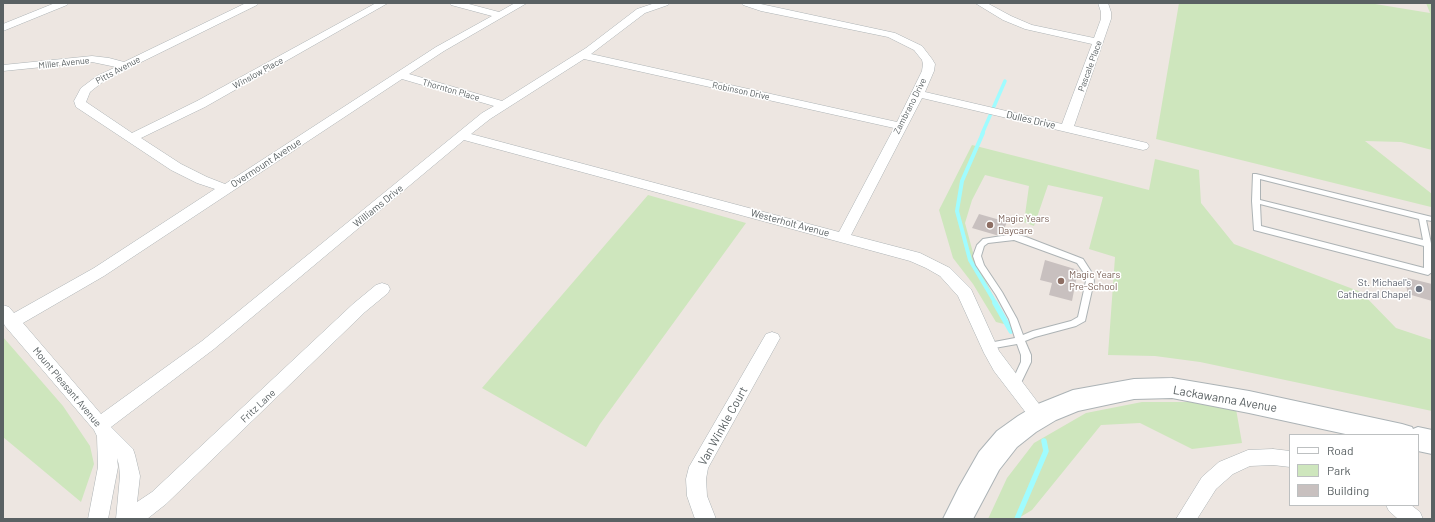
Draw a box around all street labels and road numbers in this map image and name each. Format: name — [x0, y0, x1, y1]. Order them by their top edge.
street label: Pascale Place — [1076, 39, 1104, 93]
street label: Pitts Avenue — [94, 54, 142, 86]
street label: Miller Avenue — [38, 55, 90, 71]
street label: Winslow Place — [231, 55, 285, 91]
street label: Zambrano Drive — [891, 76, 929, 136]
street label: Thornton Place — [421, 77, 481, 103]
street label: Robinson Drive — [711, 80, 771, 102]
street label: Dulles Drive — [1005, 108, 1057, 132]
street label: Overmount Avenue — [229, 136, 303, 190]
street label: Williams Drive — [351, 182, 405, 230]
street label: Westerholt Avenue — [749, 207, 831, 239]
street label: Mount Pleasant Avenue — [30, 345, 104, 429]
street label: Lackawanna Avenue — [1172, 383, 1278, 415]
street label: Van Winkle Court — [695, 384, 751, 468]
street label: Fritz Lane — [238, 387, 278, 425]

